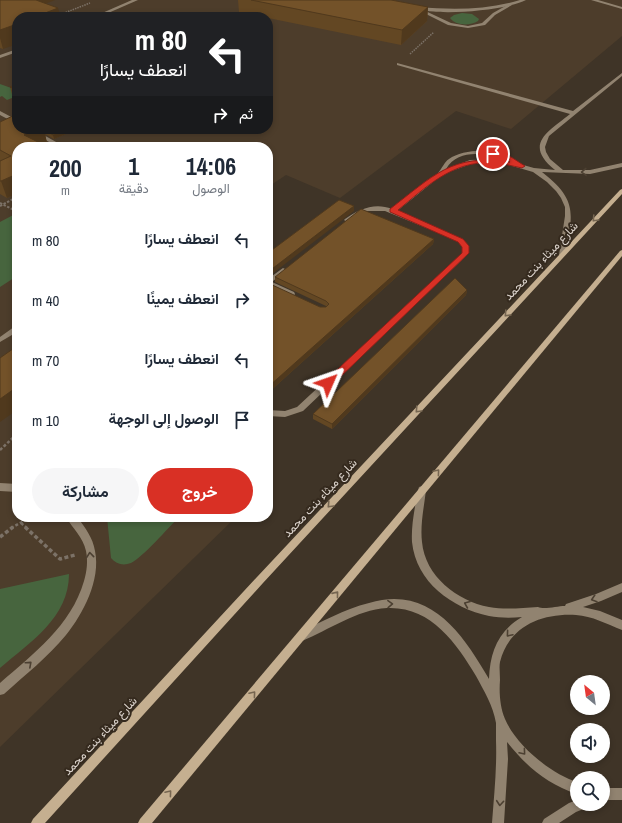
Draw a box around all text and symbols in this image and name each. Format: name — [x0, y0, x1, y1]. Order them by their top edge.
text: 80 m — [135, 21, 187, 59]
icon: left — [201, 28, 253, 80]
text: انعطف يسارًا — [100, 57, 187, 82]
text: ثم — [239, 103, 253, 124]
icon: right — [209, 104, 231, 126]
pin — [476, 137, 510, 171]
icon: arrive — [482, 143, 504, 165]
text: 1 — [128, 150, 139, 182]
text: 14:06 — [186, 150, 236, 182]
text: 200 — [49, 152, 82, 184]
one-way arrow — [581, 167, 587, 176]
text: دقيقة — [119, 180, 149, 197]
text: الوصول — [192, 180, 230, 197]
text: m — [61, 182, 70, 199]
one-way arrow — [593, 214, 600, 222]
street label: شارع ميثاء بنت محمد — [500, 218, 582, 305]
text: انعطف يسارًا — [145, 228, 219, 249]
icon: left — [231, 229, 253, 251]
text: 80 m — [32, 230, 59, 251]
text: انعطف يمينًا — [146, 288, 219, 309]
icon: right — [231, 289, 253, 311]
text: 40 m — [32, 290, 59, 311]
one-way arrow — [505, 310, 512, 317]
text: انعطف يسارًا — [145, 348, 219, 369]
icon: left — [231, 349, 253, 371]
text: 70 m — [32, 350, 59, 371]
position arrow — [307, 362, 349, 404]
one-way arrow — [416, 405, 423, 413]
text: الوصول إلى الوجهة — [108, 408, 219, 429]
icon: arrive — [231, 409, 253, 431]
text: 10 m — [32, 410, 59, 431]
street label: شارع ميثاء بنت محمد — [279, 455, 361, 542]
button: مشاركة — [32, 468, 139, 514]
button: خروج — [147, 468, 253, 514]
one-way arrow — [432, 470, 439, 477]
one-way arrow — [327, 500, 335, 508]
one-way arrow — [86, 552, 95, 558]
one-way arrow — [332, 591, 339, 599]
one-way arrow — [590, 594, 597, 603]
one-way arrow — [387, 600, 393, 608]
one-way arrow — [463, 601, 470, 609]
one-way arrow — [507, 629, 514, 636]
one-way arrow — [24, 661, 32, 669]
north arrow — [570, 675, 610, 715]
map controls — [570, 675, 610, 811]
one-way arrow — [249, 691, 256, 698]
street label: شارع ميثاء بنت محمد — [59, 693, 141, 780]
button: sound — [570, 723, 610, 763]
one-way arrow — [518, 747, 525, 754]
button: search — [570, 771, 610, 811]
one-way arrow — [165, 791, 172, 798]
one-way arrow — [495, 799, 504, 806]

